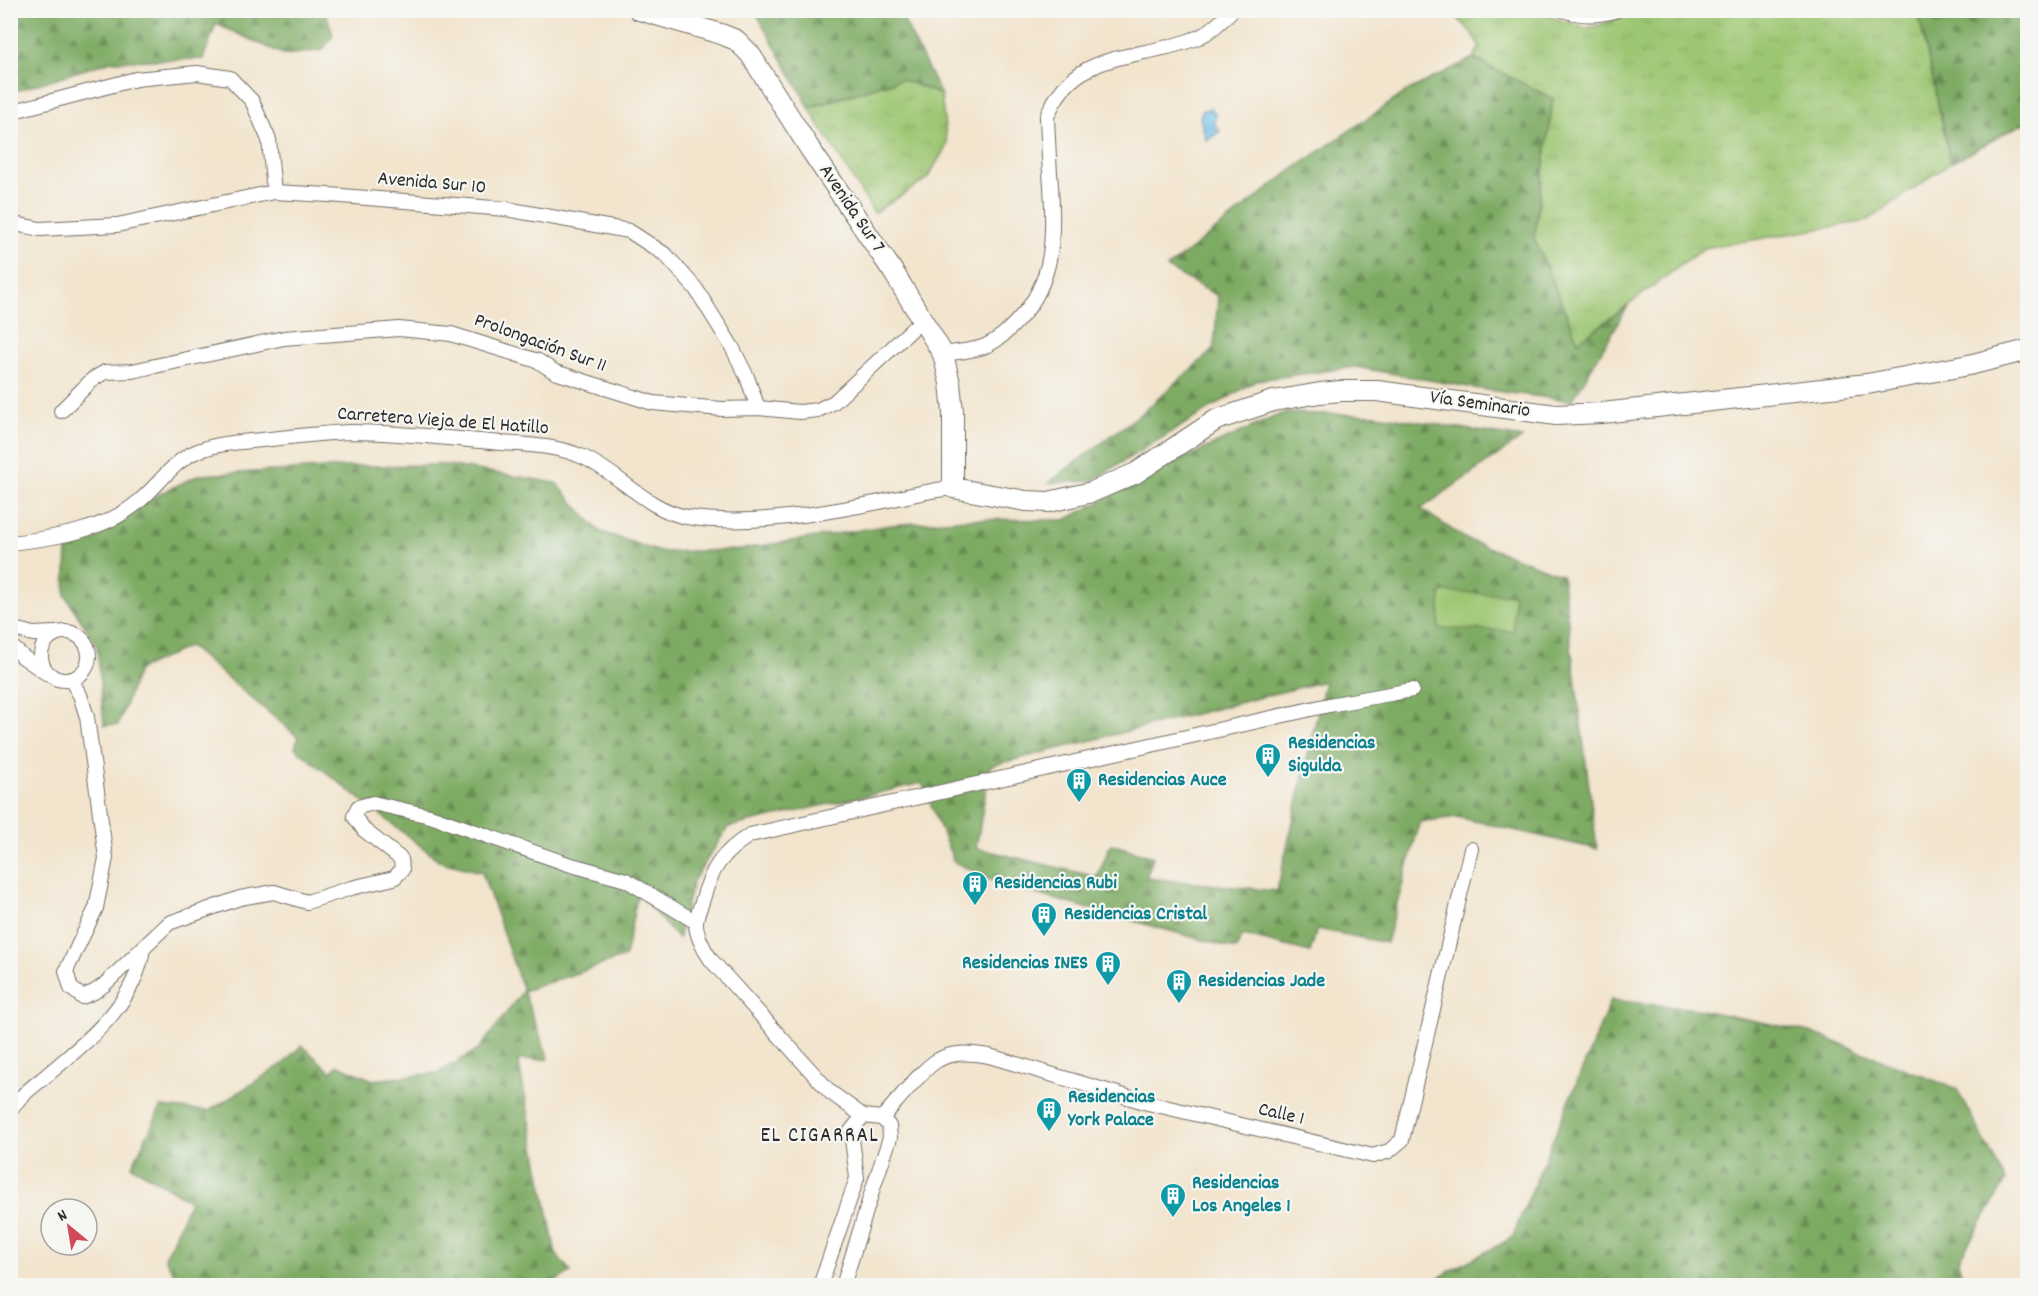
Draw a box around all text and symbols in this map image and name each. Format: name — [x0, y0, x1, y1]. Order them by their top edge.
street label: Avenida Sur 7 — [811, 159, 891, 259]
street label: Avenida Sur 10 — [376, 165, 488, 203]
street label: Prolongación Sur 11 — [470, 307, 610, 381]
street label: Vía Seminario — [1428, 384, 1532, 426]
street label: Carretera Vieja de El Hatillo — [336, 401, 550, 443]
place label: Residencias Sigulda — [1288, 730, 1376, 781]
building icon: Residencias Sigulda — [1253, 741, 1283, 779]
building icon: Residencias Auce — [1064, 766, 1094, 804]
place label: Residencias Auce — [1098, 767, 1227, 795]
building icon: Residencias Rubi — [960, 869, 990, 907]
place label: Residencias Rubi — [994, 870, 1117, 898]
building icon: Residencias Cristal — [1029, 900, 1059, 938]
place label: Residencias Cristal — [1064, 901, 1207, 929]
building icon: Residencias INES — [1093, 949, 1123, 987]
place label: Residencias INES — [962, 950, 1088, 978]
building icon: Residencias Jade — [1164, 967, 1194, 1005]
place label: Residencias Jade — [1198, 968, 1325, 996]
place label: Residencias York Palace — [1067, 1084, 1156, 1135]
building icon: Residencias York Palace — [1034, 1095, 1064, 1133]
street label: Calle 1 — [1255, 1096, 1307, 1134]
district label: EL CIGARRAL — [761, 1122, 879, 1152]
place label: Residencias Los Angeles 1 — [1192, 1170, 1291, 1221]
building icon: Residencias Los Angeles 1 — [1158, 1181, 1188, 1219]
north arrow — [39, 1197, 99, 1257]
text: N — [54, 1204, 72, 1228]

